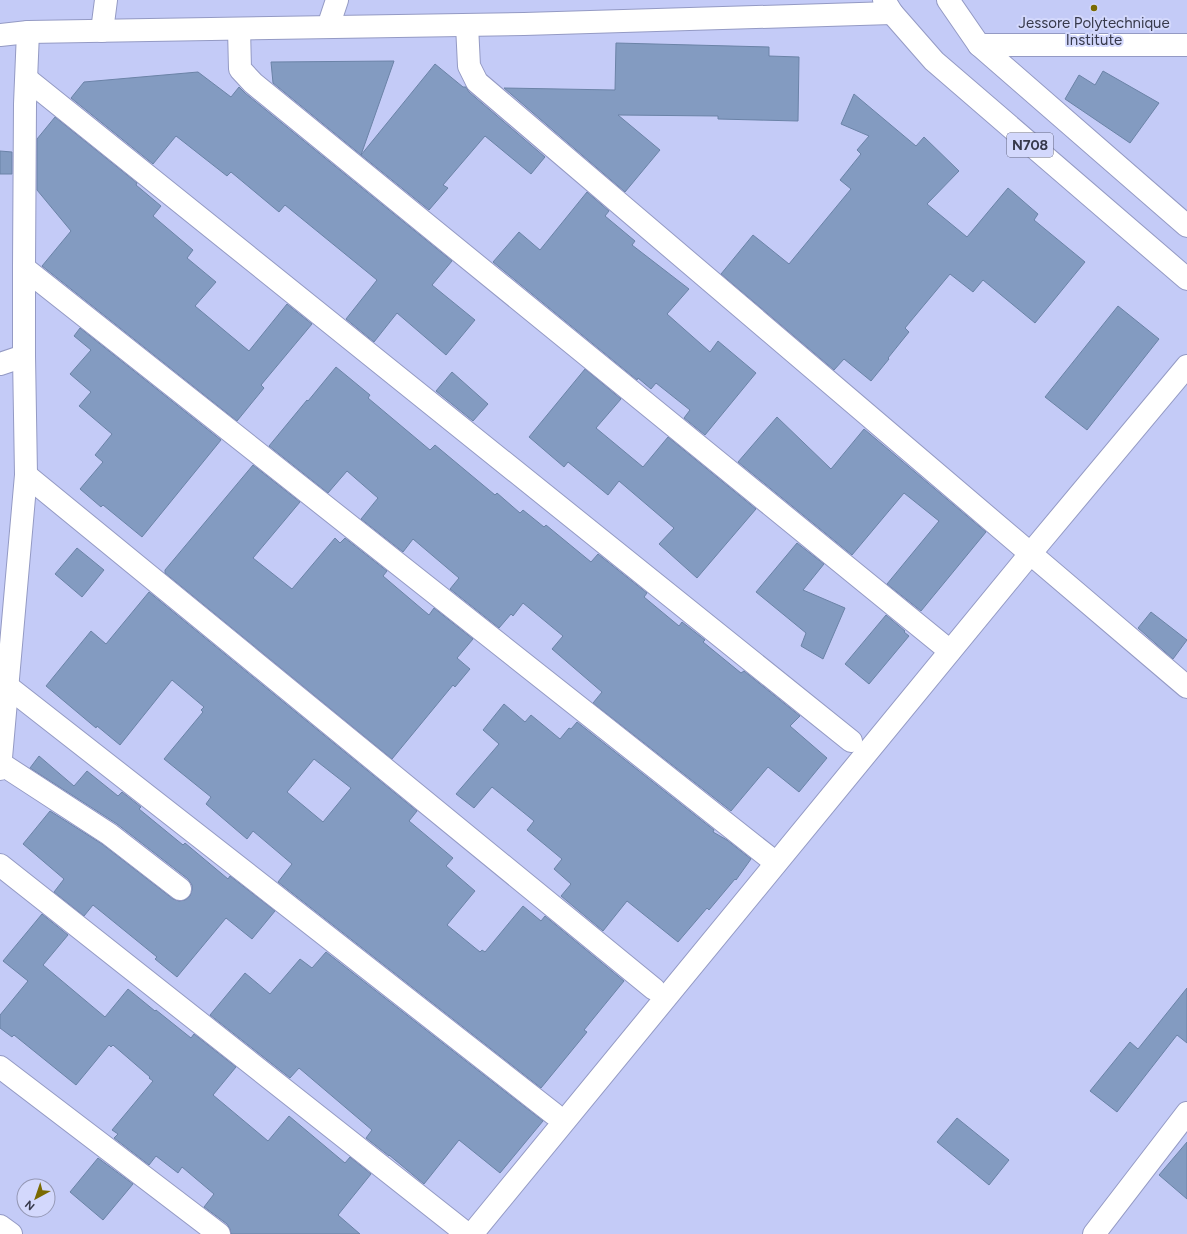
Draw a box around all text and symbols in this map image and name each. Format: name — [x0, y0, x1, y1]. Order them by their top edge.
marker: Jessore Polytechnique Institute — [1089, 3, 1099, 13]
place label: Jessore Polytechnique Institute — [1018, 14, 1170, 49]
road number: N708 — [1007, 133, 1053, 157]
north arrow — [16, 1178, 56, 1218]
text: N — [22, 1198, 37, 1213]

